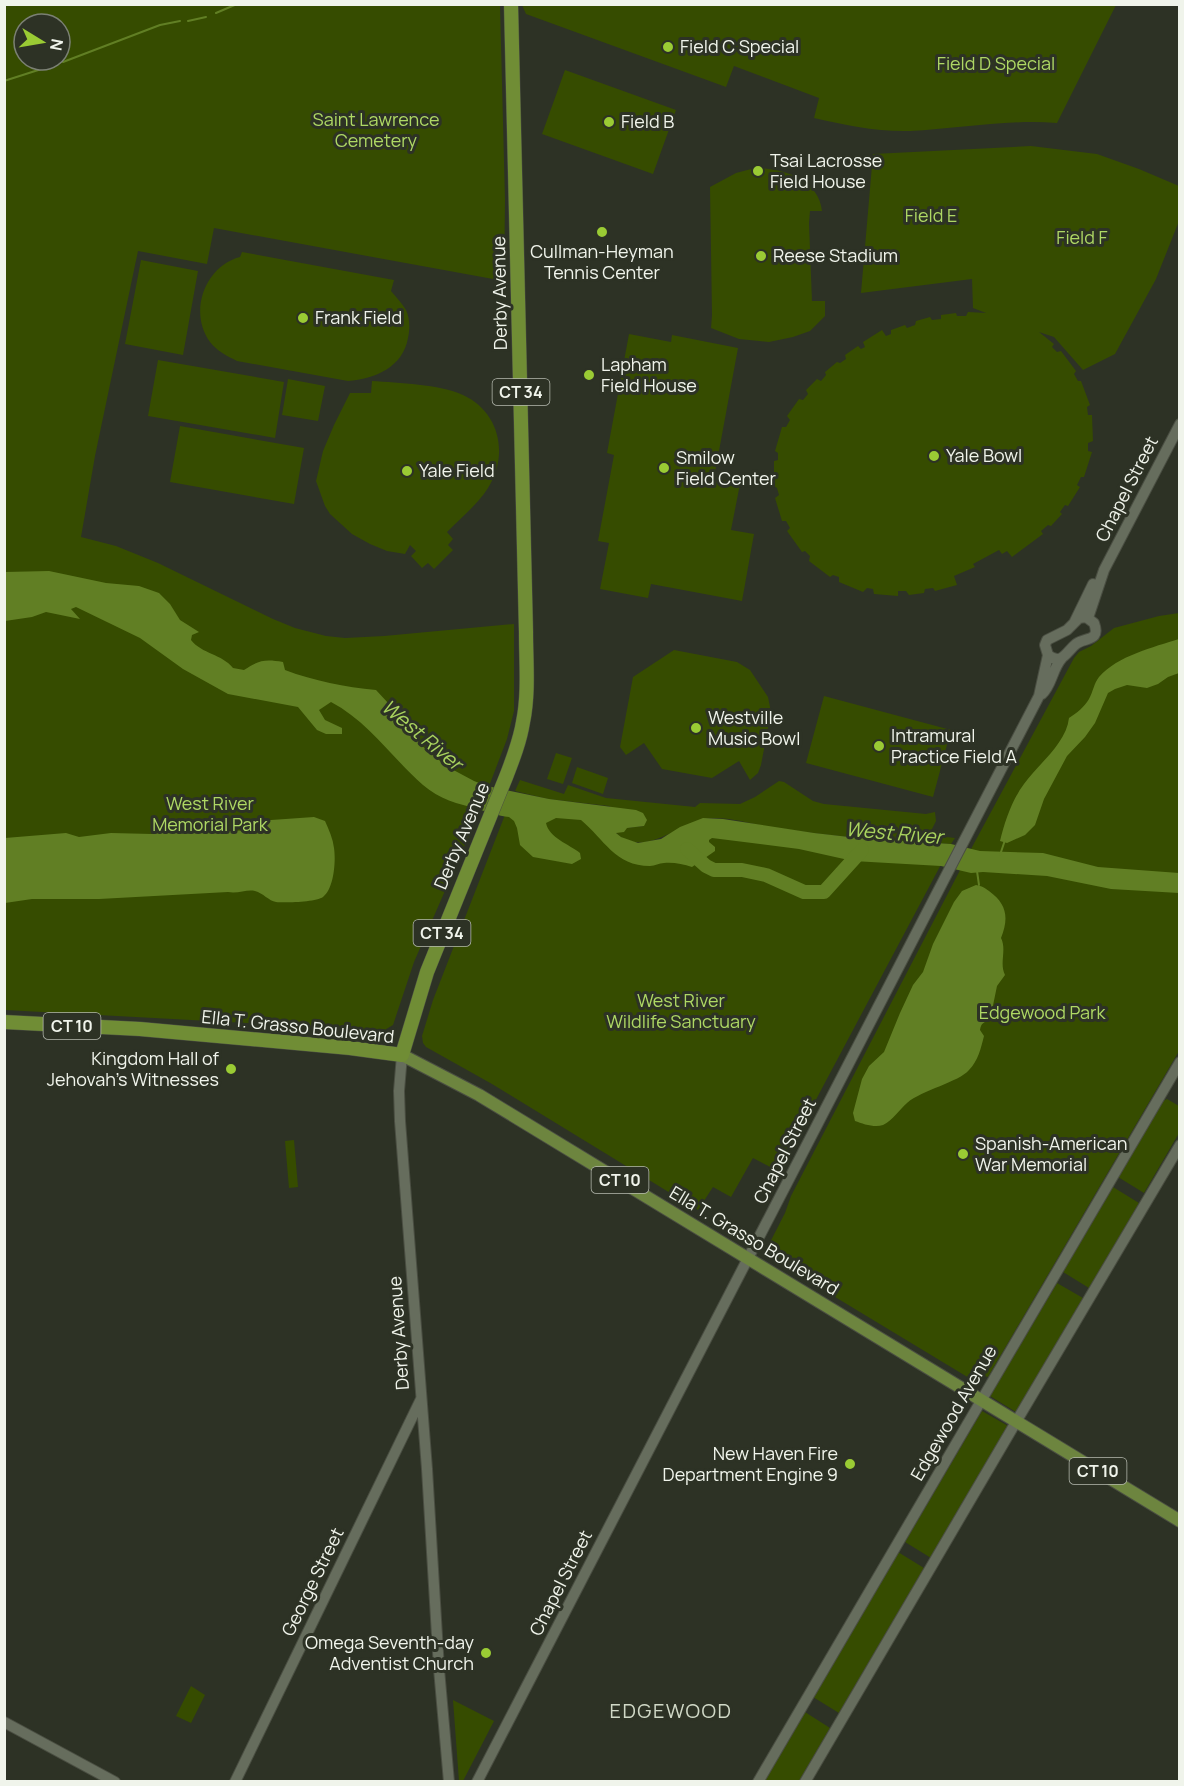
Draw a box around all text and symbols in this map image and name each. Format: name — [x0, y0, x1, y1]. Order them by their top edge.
north arrow — [12, 12, 72, 72]
place label: Field C Special — [680, 34, 799, 58]
text: N — [45, 37, 69, 53]
marker: Field C Special — [661, 40, 675, 54]
park label: Field D Special — [937, 51, 1055, 75]
park label: Saint Lawrence Cemetery — [313, 107, 439, 152]
place label: Field B — [621, 109, 674, 133]
marker: Field B — [602, 115, 616, 129]
place label: Tsai Lacrosse Field House — [770, 148, 882, 193]
marker: Tsai Lacrosse Field House — [751, 164, 765, 178]
park label: Field E — [905, 203, 957, 227]
marker: Cullman-Heyman Tennis Center — [595, 225, 609, 239]
park label: Field F — [1056, 225, 1108, 249]
street label: Derby Avenue — [486, 236, 512, 350]
place label: Cullman-Heyman Tennis Center — [530, 239, 674, 284]
place label: Reese Stadium — [773, 243, 898, 267]
marker: Reese Stadium — [754, 249, 768, 263]
place label: Frank Field — [315, 305, 402, 329]
marker: Frank Field — [296, 311, 310, 325]
place label: Lapham Field House — [601, 352, 697, 397]
marker: Lapham Field House — [582, 368, 596, 382]
road number: CT 34 — [492, 379, 550, 405]
street label: Chapel Street — [1089, 432, 1163, 545]
place label: Yale Bowl — [946, 443, 1022, 467]
place label: Smilow Field Center — [676, 445, 776, 490]
marker: Yale Bowl — [927, 449, 941, 463]
place label: Yale Field — [419, 458, 495, 482]
marker: Smilow Field Center — [657, 461, 671, 475]
marker: Yale Field — [400, 464, 414, 478]
water label: West River — [376, 693, 471, 778]
place label: Westville Music Bowl — [708, 705, 800, 750]
marker: Westville Music Bowl — [689, 721, 703, 735]
place label: Intramural Practice Field A — [891, 723, 1017, 768]
marker: Intramural Practice Field A — [872, 739, 886, 753]
street label: Derby Avenue — [428, 778, 494, 893]
park label: West River Memorial Park — [152, 791, 269, 836]
water label: West River — [844, 815, 947, 850]
road number: CT 34 — [414, 920, 470, 946]
park label: West River Wildlife Sanctuary — [606, 988, 756, 1033]
park label: Edgewood Park — [979, 1000, 1106, 1024]
street label: Ella T. Grasso Boulevard — [201, 1004, 396, 1048]
road number: CT 10 — [44, 1013, 100, 1039]
place label: Kingdom Hall of Jehovah's Witnesses — [47, 1046, 220, 1091]
marker: Kingdom Hall of Jehovah's Witnesses — [224, 1062, 238, 1076]
street label: Chapel Street — [747, 1094, 821, 1207]
place label: Spanish-American War Memorial — [975, 1131, 1127, 1176]
marker: Spanish-American War Memorial — [956, 1147, 970, 1161]
road number: CT 10 — [592, 1167, 648, 1193]
street label: Ella T. Grasso Boulevard — [665, 1180, 844, 1300]
street label: Derby Avenue — [382, 1275, 414, 1391]
street label: Edgewood Avenue — [905, 1341, 1002, 1484]
place label: New Haven Fire Department Engine 9 — [663, 1441, 838, 1486]
marker: New Haven Fire Department Engine 9 — [843, 1457, 857, 1471]
road number: CT 10 — [1070, 1458, 1126, 1484]
street label: George Street — [276, 1523, 349, 1640]
street label: Chapel Street — [523, 1526, 597, 1639]
place label: Omega Seventh-day Adventist Church — [305, 1630, 474, 1675]
marker: Omega Seventh-day Adventist Church — [479, 1646, 493, 1660]
district label: EDGEWOOD — [609, 1697, 733, 1724]

